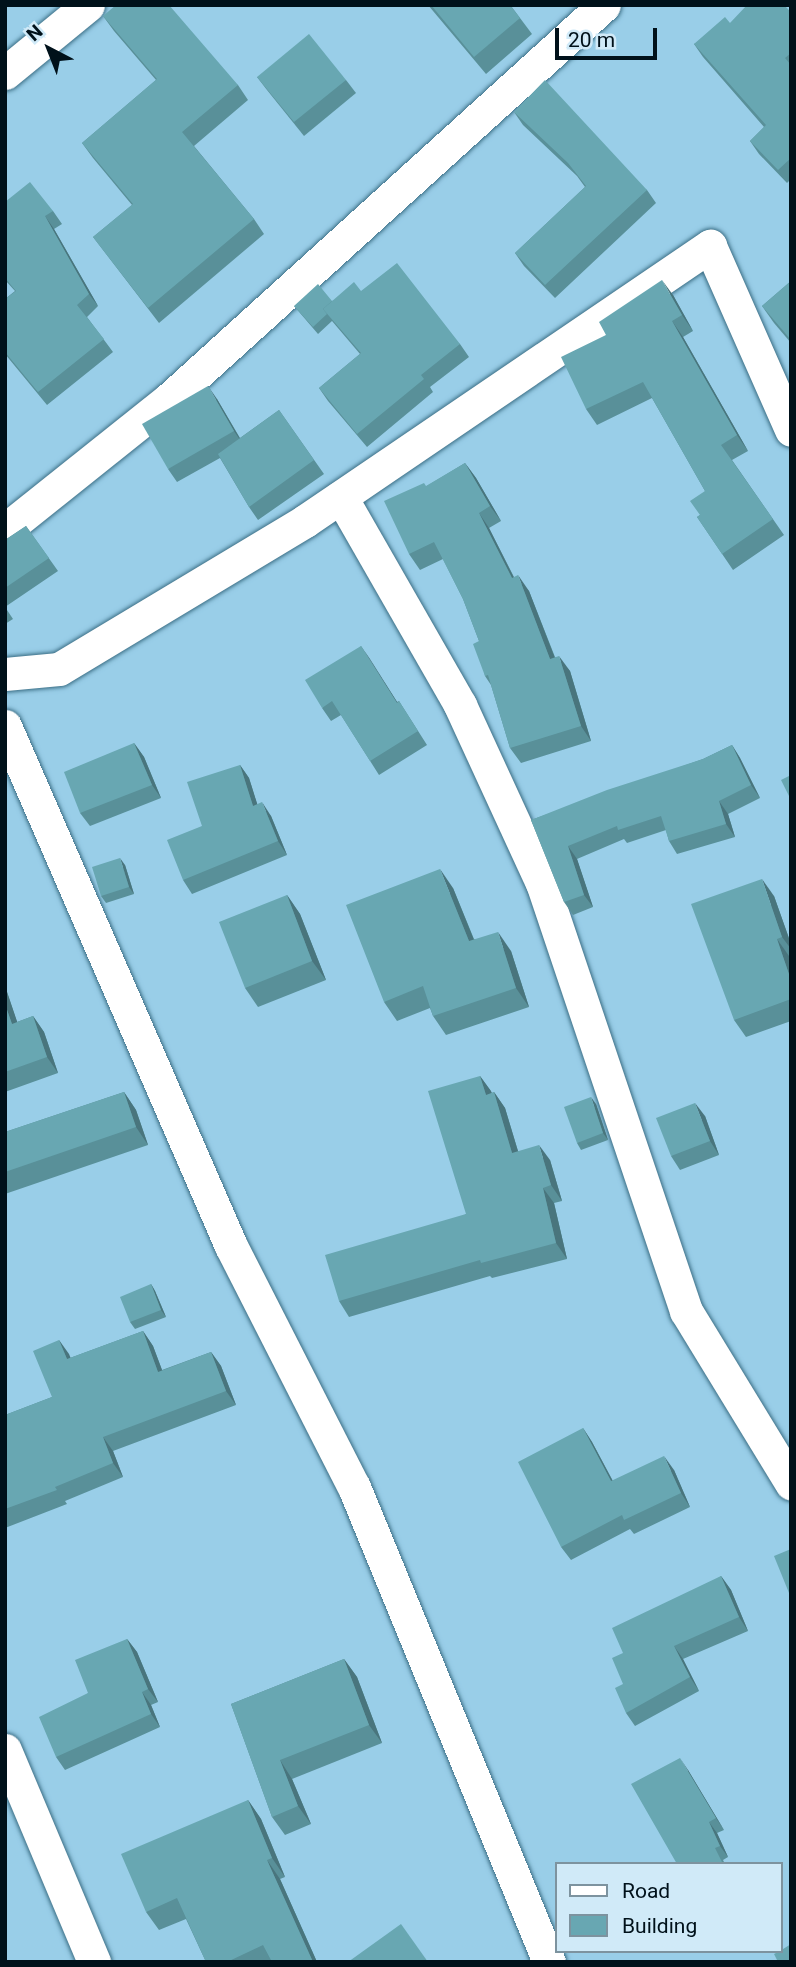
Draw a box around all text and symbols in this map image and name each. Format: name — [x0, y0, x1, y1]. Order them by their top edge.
north arrow — [14, 14, 84, 84]
scale bar — [558, 14, 660, 58]
text: N — [22, 20, 47, 46]
text: 20 m — [568, 28, 615, 52]
legend — [554, 1862, 782, 1953]
text: Road — [622, 1879, 670, 1903]
text: Building — [622, 1914, 697, 1938]

